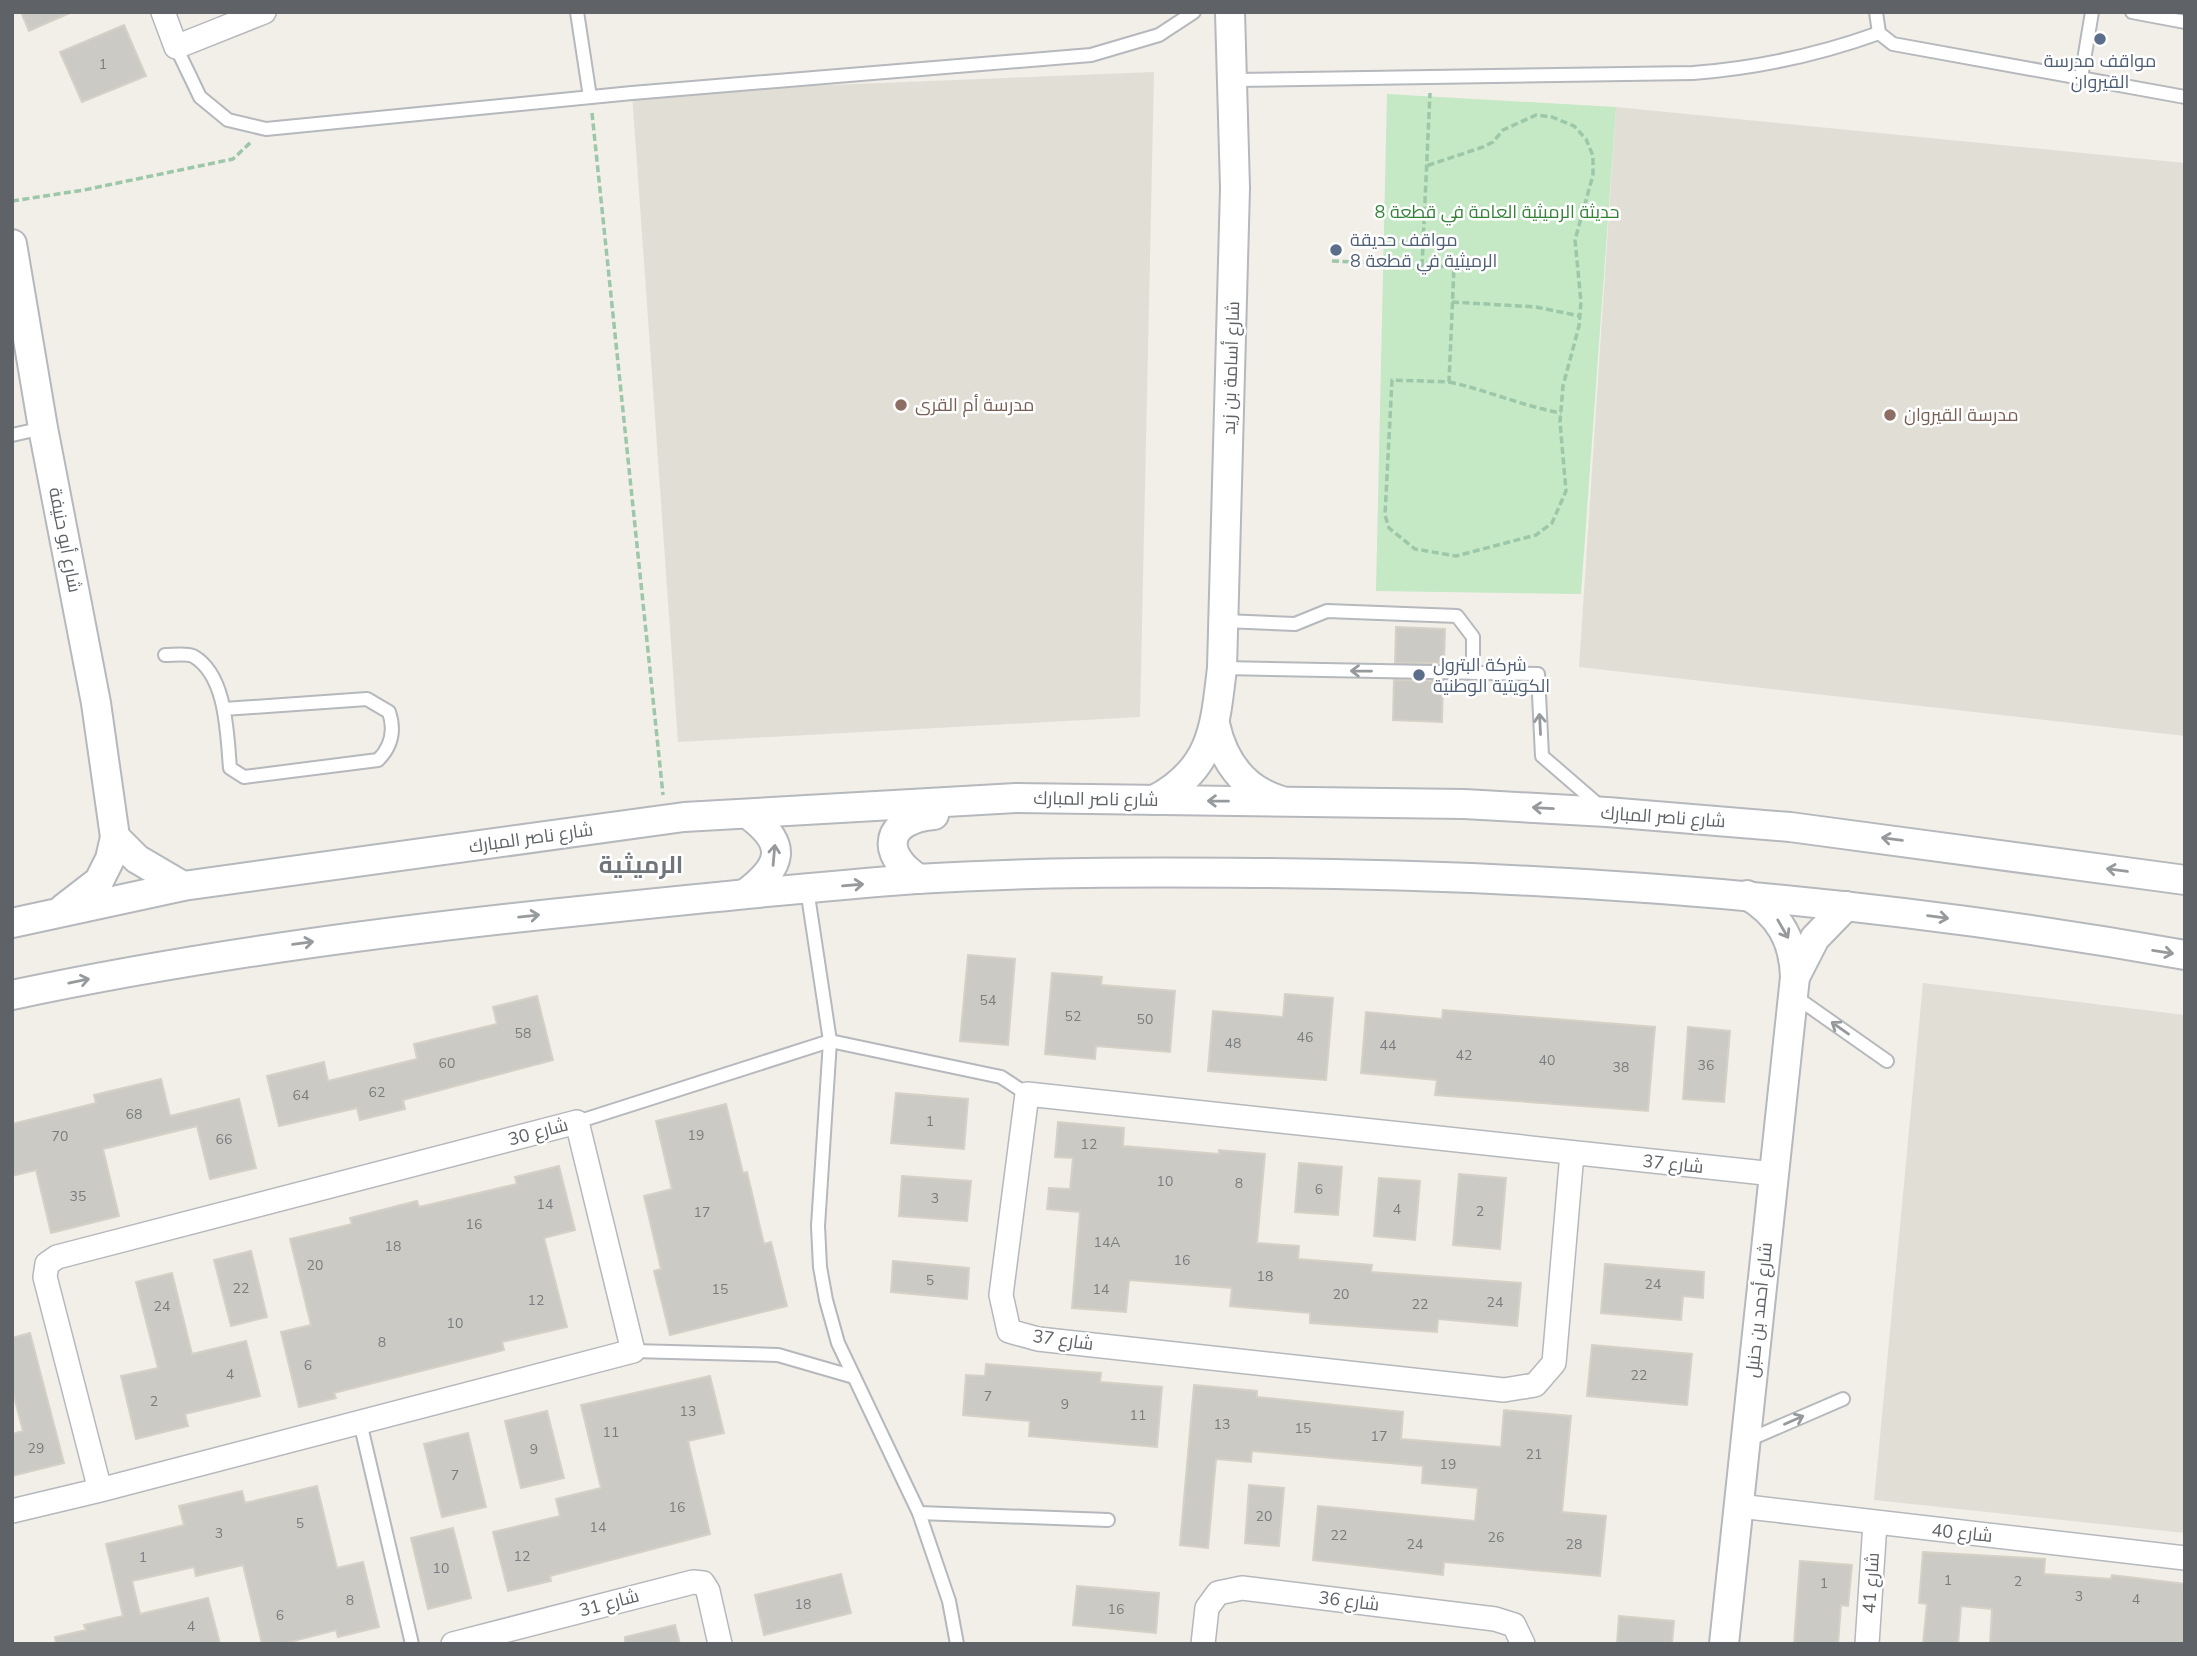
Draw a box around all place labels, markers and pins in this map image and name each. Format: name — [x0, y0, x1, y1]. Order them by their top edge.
marker: مواقف مدرسة القيروان — [2092, 31, 2108, 47]
place label: مواقف مدرسة القيروان — [2044, 49, 2156, 94]
place label: مواقف حديقة الرميثية في قطعة 8 — [1350, 228, 1497, 275]
marker: مواقف حديقة الرميثية في قطعة 8 — [1328, 242, 1344, 258]
place label: مدرسة أم القرى — [915, 393, 1034, 417]
marker: مدرسة أم القرى — [893, 397, 909, 413]
place label: مدرسة القيروان — [1904, 403, 2018, 427]
marker: مدرسة القيروان — [1882, 407, 1898, 423]
place label: شركة البترول الكويتية الوطنية — [1433, 653, 1550, 698]
marker: شركة البترول الكويتية الوطنية — [1411, 667, 1427, 683]

